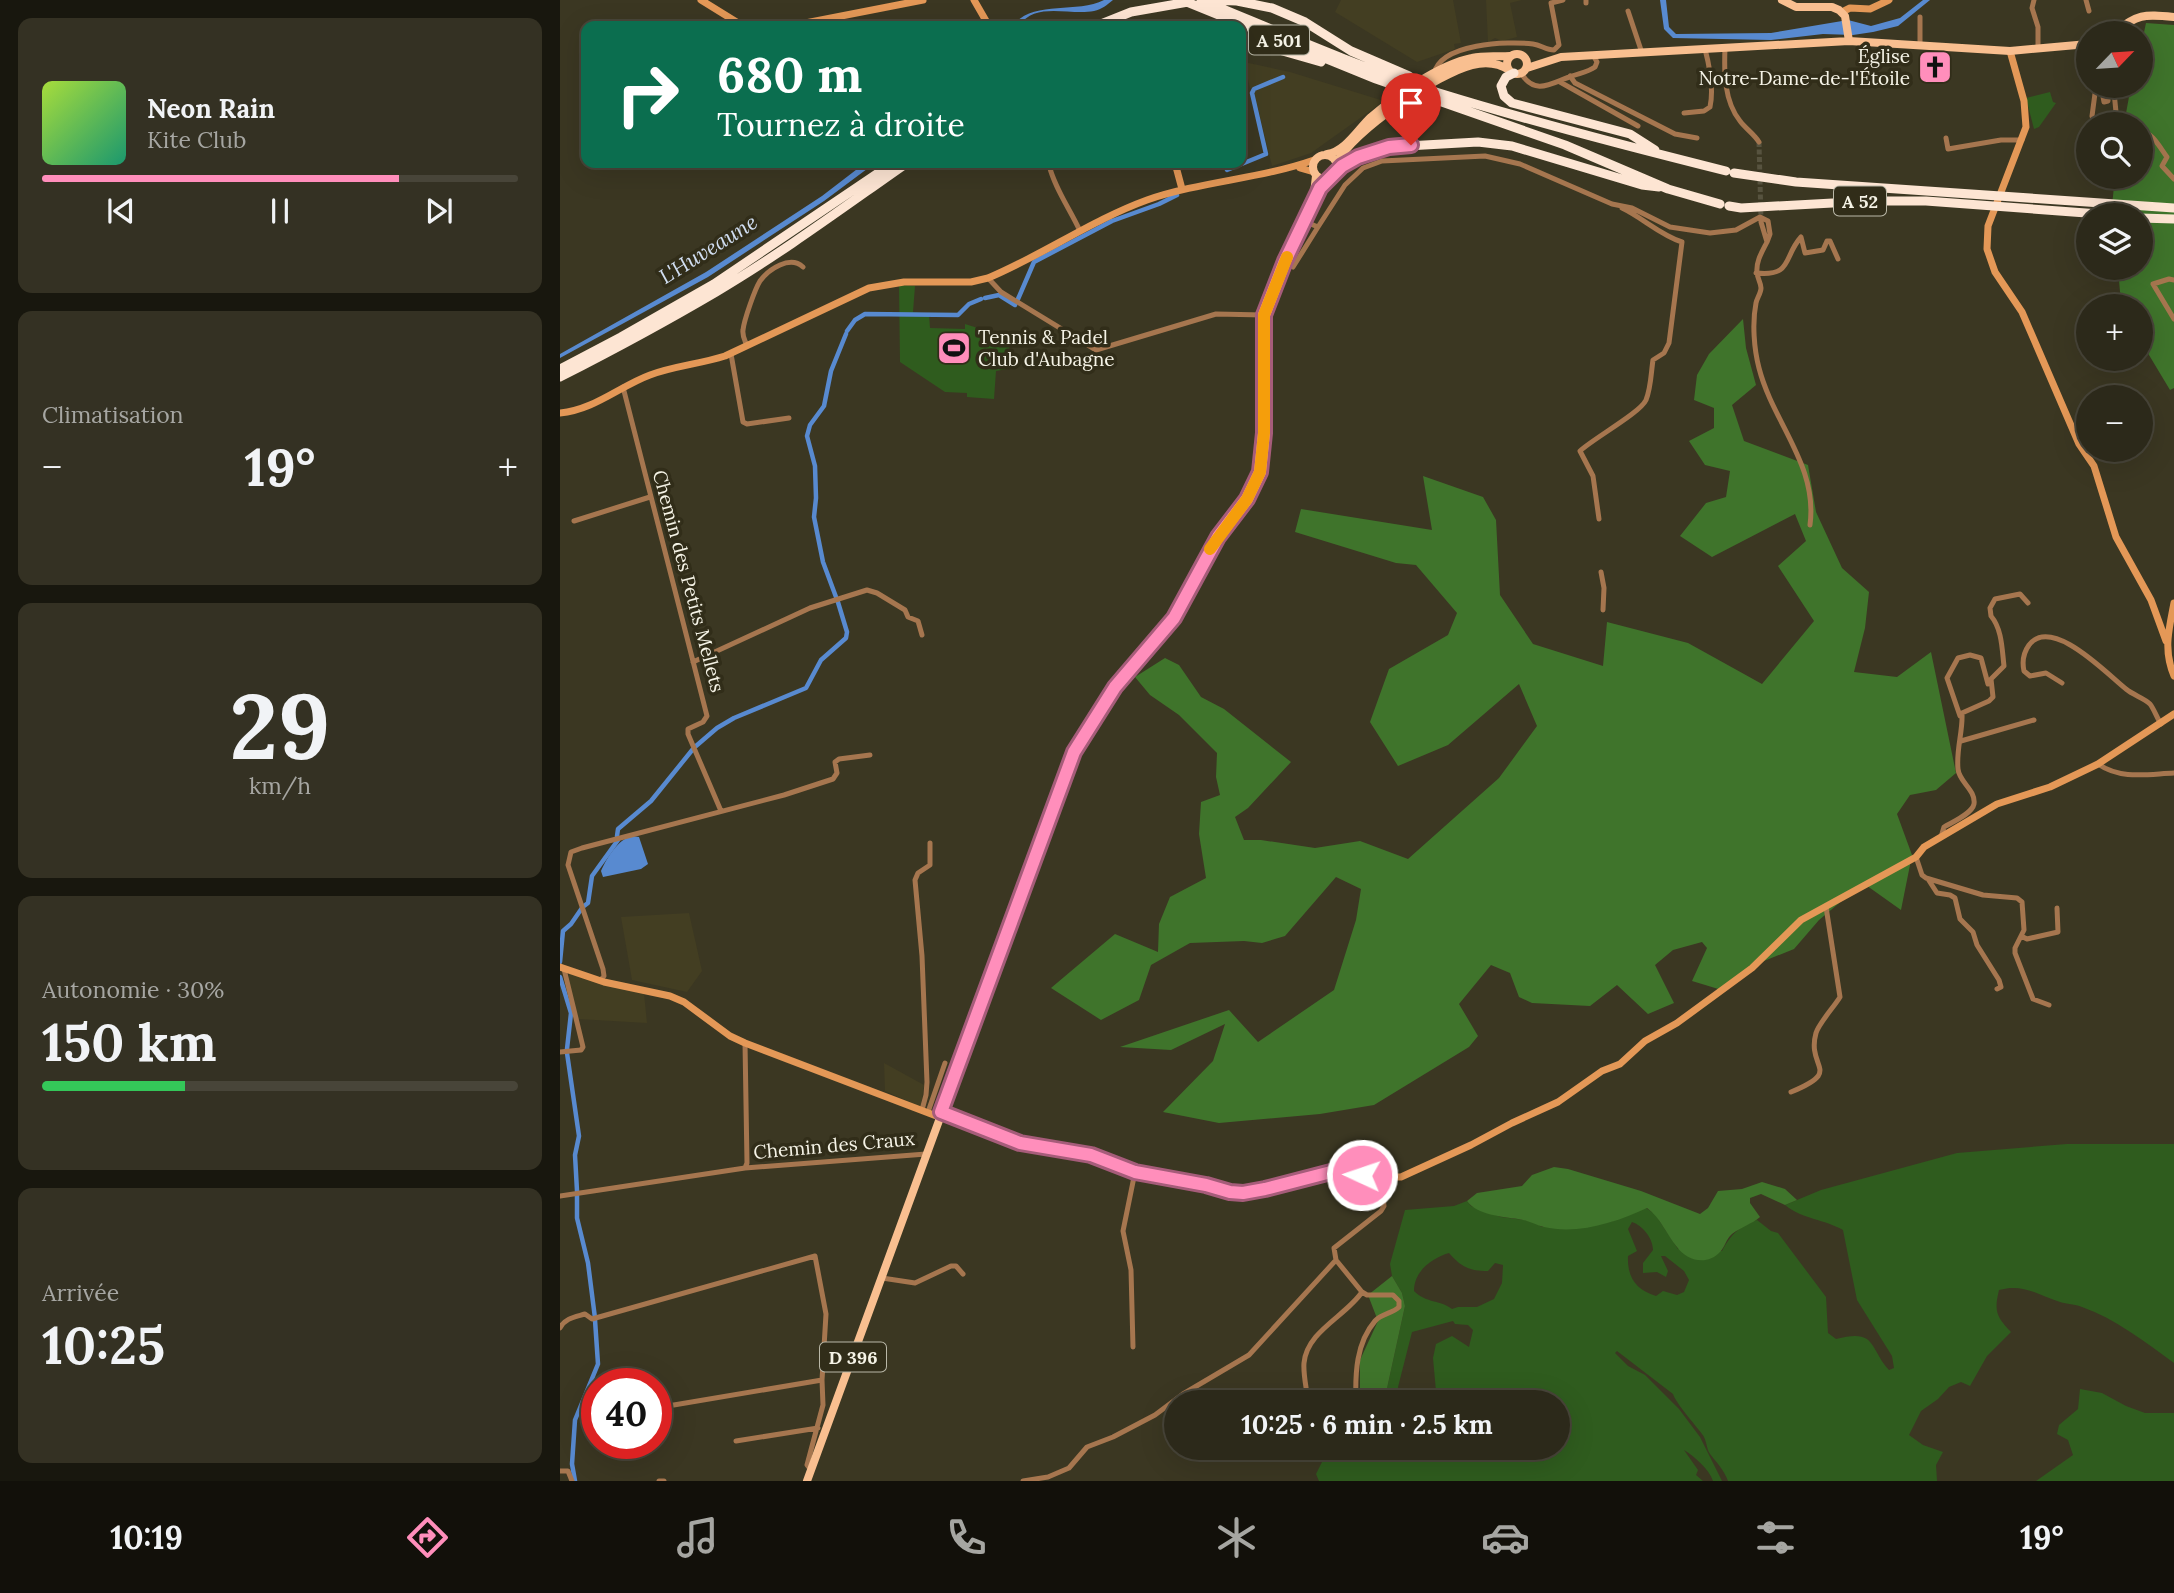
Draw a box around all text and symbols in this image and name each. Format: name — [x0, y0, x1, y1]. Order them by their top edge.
north arrow — [2076, 21, 2152, 98]
map controls — [2076, 21, 2153, 462]
road number: A 501 — [1249, 26, 1309, 55]
text: 680 m — [717, 43, 862, 105]
place label: Église Notre-Dame-de-l'Étoile — [1698, 44, 1910, 90]
church icon: Église Notre-Dame-de-l'Étoile — [1916, 48, 1954, 86]
icon: right — [602, 49, 693, 140]
pin — [1381, 73, 1441, 145]
icon: arrive — [1392, 84, 1430, 122]
text: Neon Rain — [147, 92, 275, 125]
text: Tournez à droite — [717, 104, 965, 145]
button: search — [2076, 112, 2153, 189]
text: Kite Club — [147, 125, 246, 154]
road number: A 52 — [1834, 186, 1886, 216]
icon: previous — [102, 192, 140, 230]
icon: pause — [261, 192, 299, 230]
icon: next — [420, 192, 458, 230]
button: layers — [2076, 203, 2153, 280]
water label: L'Huveaune — [654, 208, 762, 290]
button: + — [2076, 294, 2153, 371]
place label: Tennis & Padel Club d'Aubagne — [978, 325, 1115, 371]
sports icon: Tennis & Padel Club d'Aubagne — [935, 329, 973, 367]
button: − — [2076, 385, 2153, 462]
text: Climatisation — [42, 400, 184, 429]
text: 19° — [245, 434, 315, 500]
text: − — [42, 443, 62, 491]
text: + — [498, 443, 518, 491]
street label: Chemin des Petits Mellets — [648, 467, 730, 695]
text: 29 — [230, 667, 330, 784]
text: km/h — [249, 771, 311, 800]
text: Autonomie · 30% — [42, 975, 224, 1004]
text: 150 km — [42, 1009, 217, 1075]
street label: Chemin des Craux — [752, 1126, 916, 1164]
position arrow — [1325, 1138, 1399, 1212]
text: Arrivée — [42, 1278, 119, 1307]
text: 10:25 — [42, 1312, 165, 1378]
road number: D 396 — [820, 1342, 886, 1372]
speed limit sign: 40 — [581, 1368, 672, 1459]
text: 10:25 · 6 min · 2.5 km — [1241, 1408, 1493, 1441]
icon: directions — [403, 1513, 452, 1562]
icon: music — [673, 1513, 722, 1562]
icon: phone — [942, 1513, 991, 1562]
icon: climate — [1212, 1513, 1261, 1562]
icon: car — [1481, 1513, 1530, 1562]
icon: filters — [1751, 1513, 1800, 1562]
text: 10:19 — [110, 1517, 183, 1558]
text: 19° — [2020, 1517, 2064, 1558]

